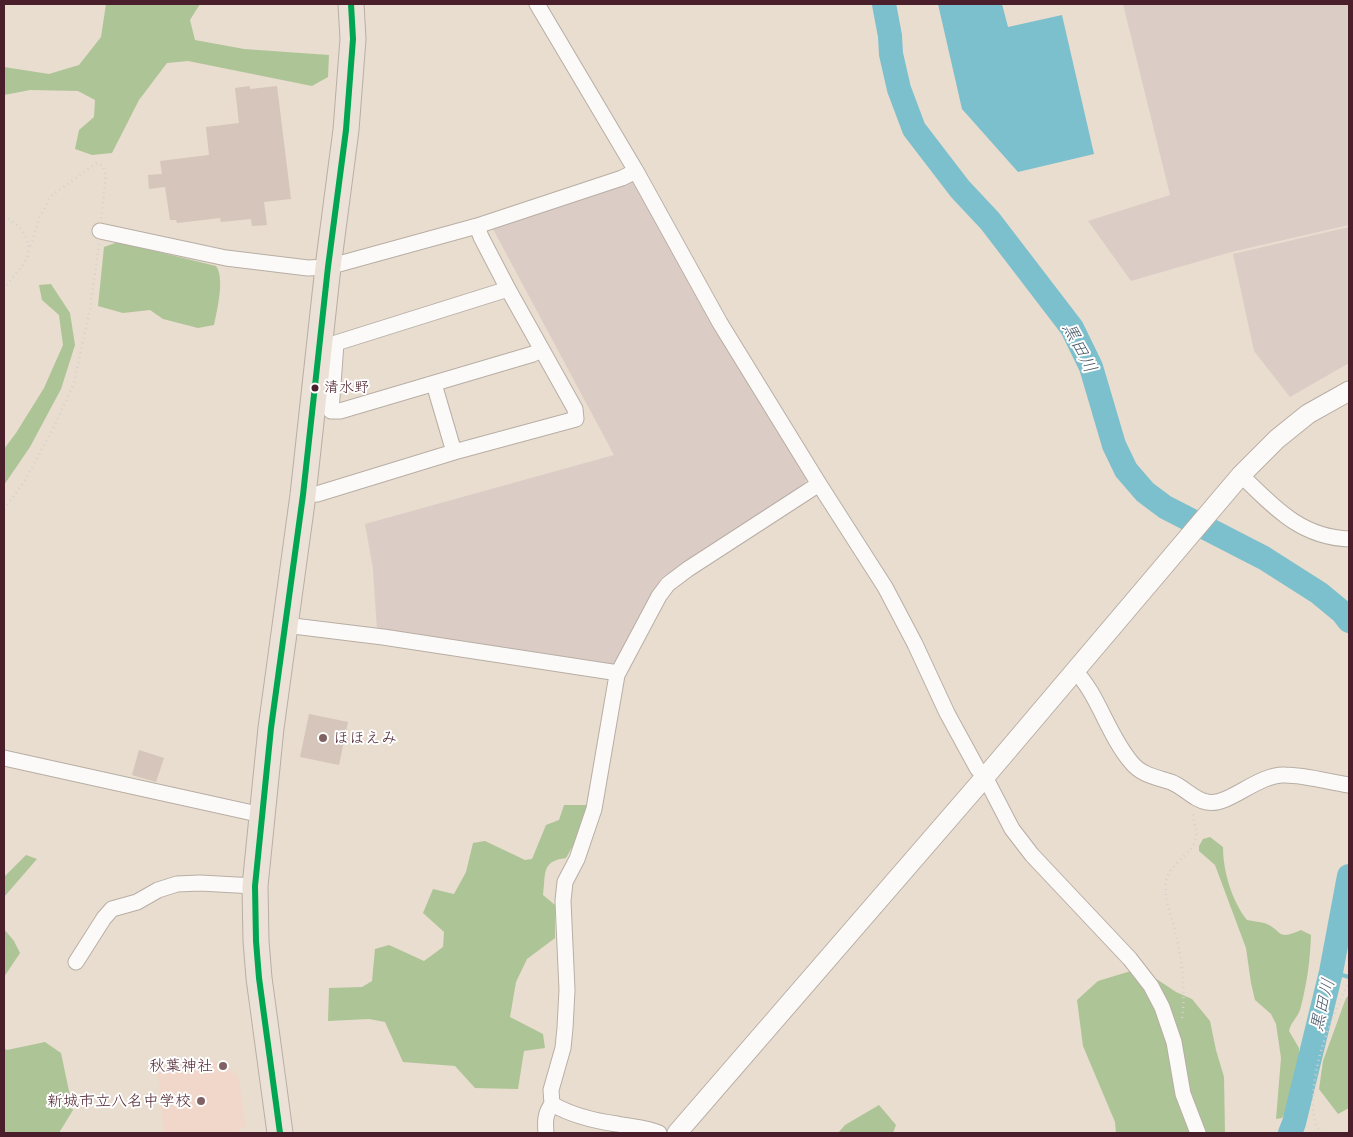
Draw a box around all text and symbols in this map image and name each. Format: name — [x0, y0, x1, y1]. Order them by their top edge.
water label: 黒田川 — [1057, 319, 1101, 377]
place label: 清水野 — [324, 379, 369, 397]
marker: 清水野 — [310, 383, 320, 393]
place label: ほほえみ — [333, 728, 397, 748]
marker: ほほえみ — [317, 732, 329, 744]
water label: 黒田川 — [1306, 976, 1340, 1034]
place label: 秋葉神社 — [149, 1056, 213, 1076]
marker: 秋葉神社 — [217, 1060, 229, 1072]
place label: 新城市立八名中学校 — [47, 1091, 191, 1111]
marker: 新城市立八名中学校 — [195, 1095, 207, 1107]

